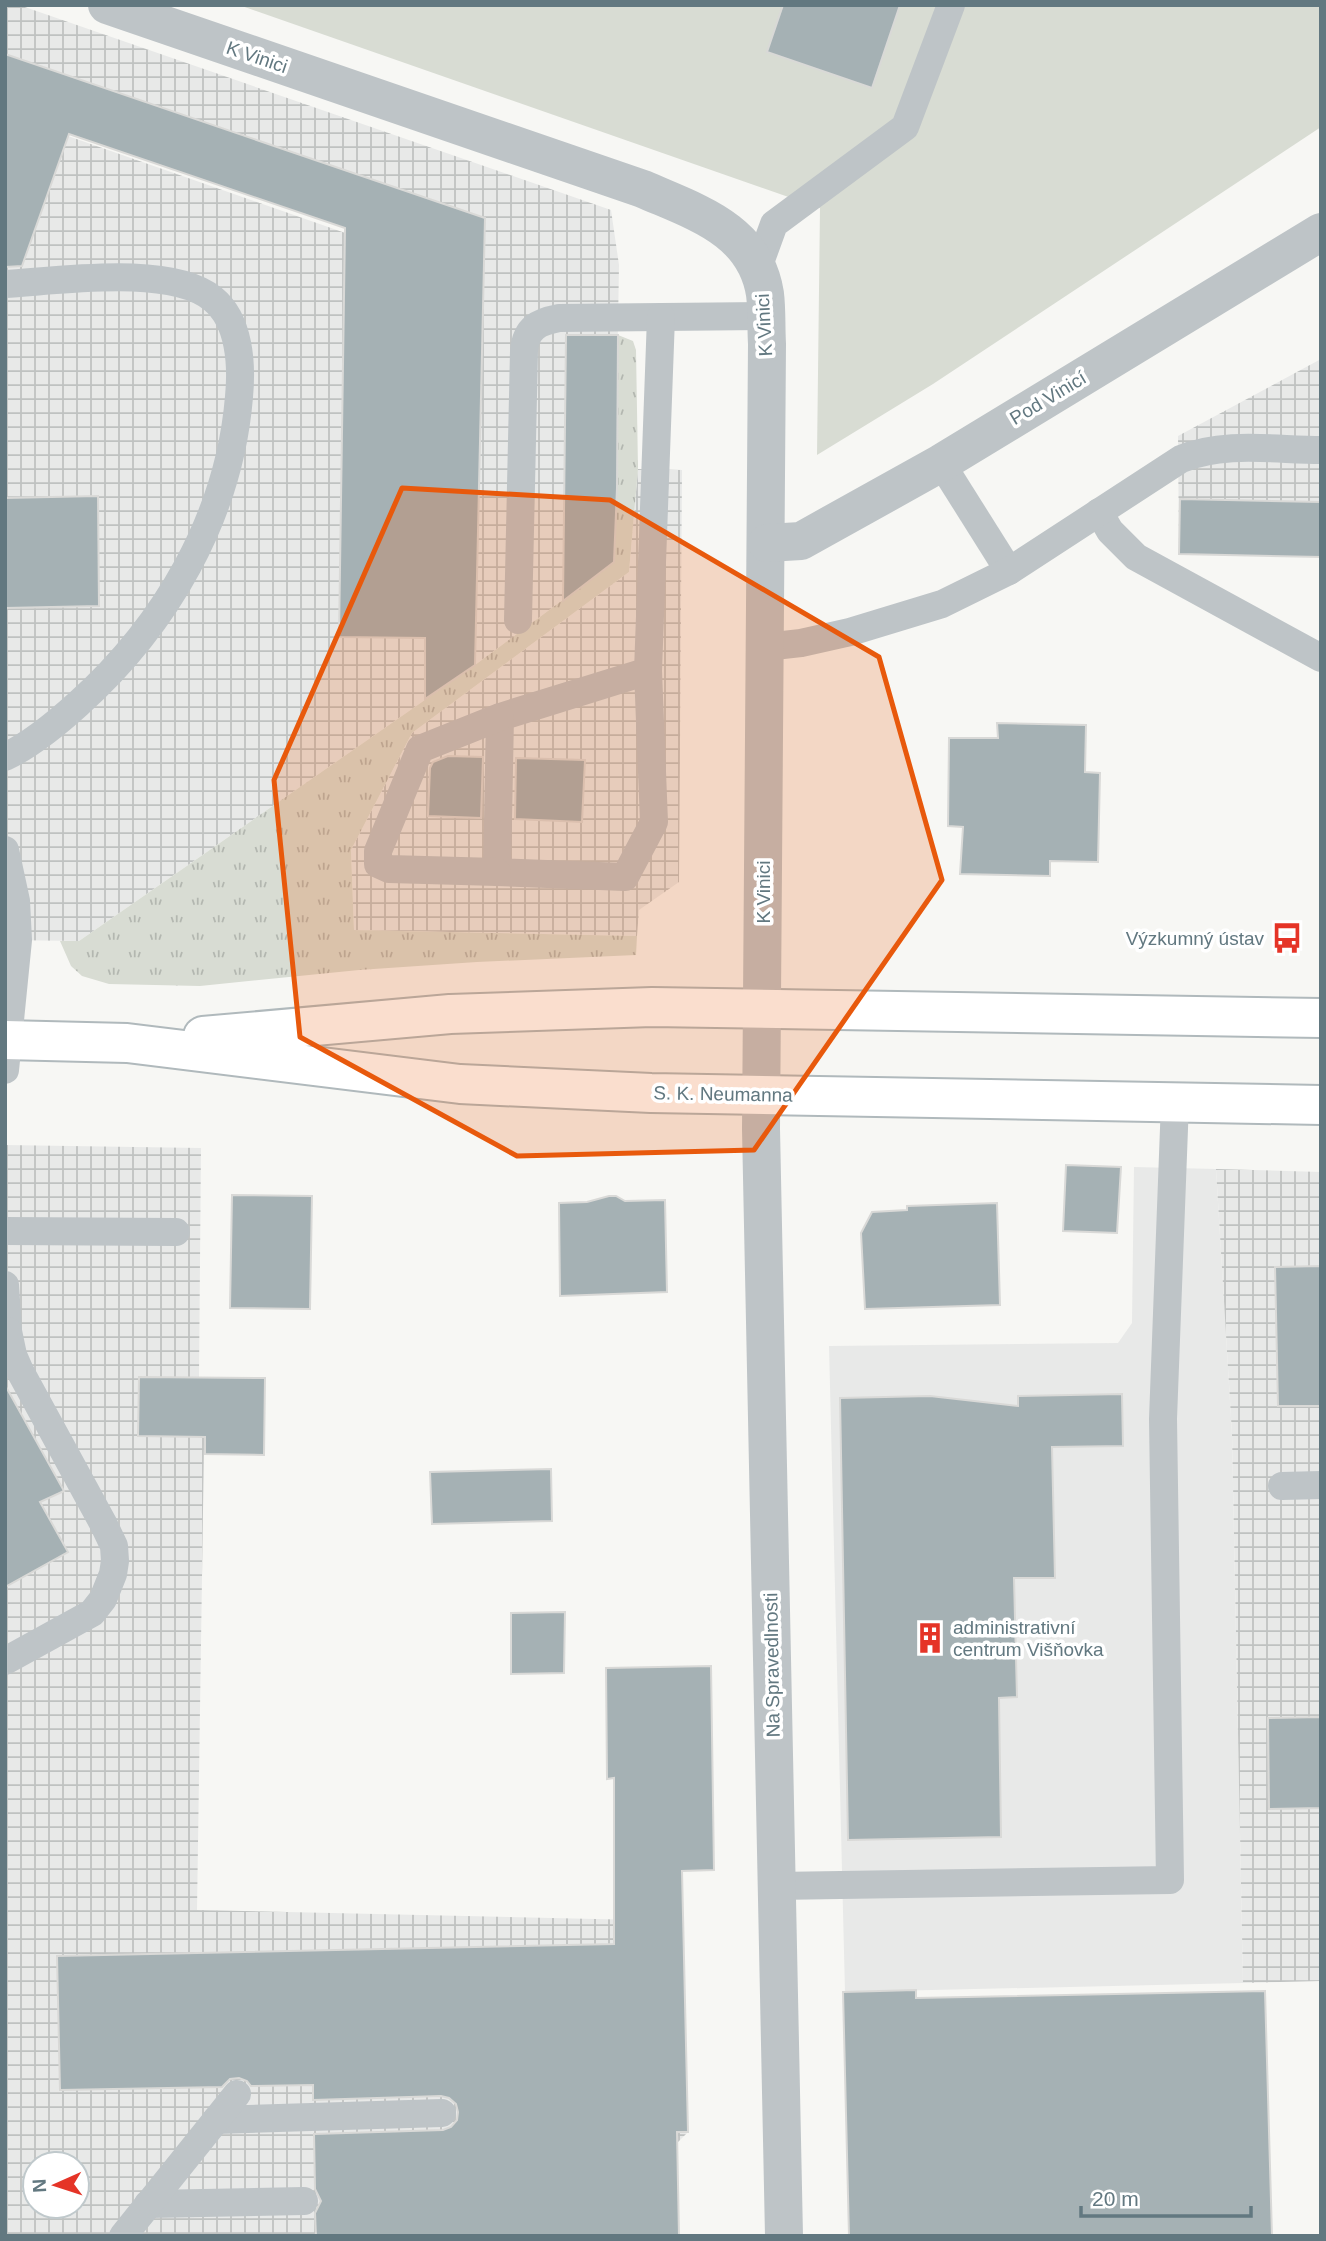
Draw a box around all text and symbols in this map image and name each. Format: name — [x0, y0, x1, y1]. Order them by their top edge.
street label: K Vinici — [224, 37, 290, 77]
street label: K Vinici — [752, 293, 776, 357]
street label: Pod Vinicí — [1006, 367, 1091, 429]
street label: K Vinici — [753, 860, 774, 924]
bus stop icon: Výzkumný ústav — [1270, 921, 1304, 955]
place label: Výzkumný ústav — [1126, 928, 1264, 949]
street label: S. K. Neumanna — [653, 1082, 793, 1106]
street label: Na Spravedlnosti — [760, 1592, 784, 1738]
place label: administrativní centrum Višňovka — [953, 1617, 1104, 1660]
building icon: administrativní centrum Višňovka — [913, 1621, 947, 1655]
north arrow — [21, 2150, 91, 2220]
scale bar — [1081, 2174, 1251, 2218]
text: N — [29, 2178, 50, 2193]
text: 20 m — [1092, 2187, 1139, 2210]

